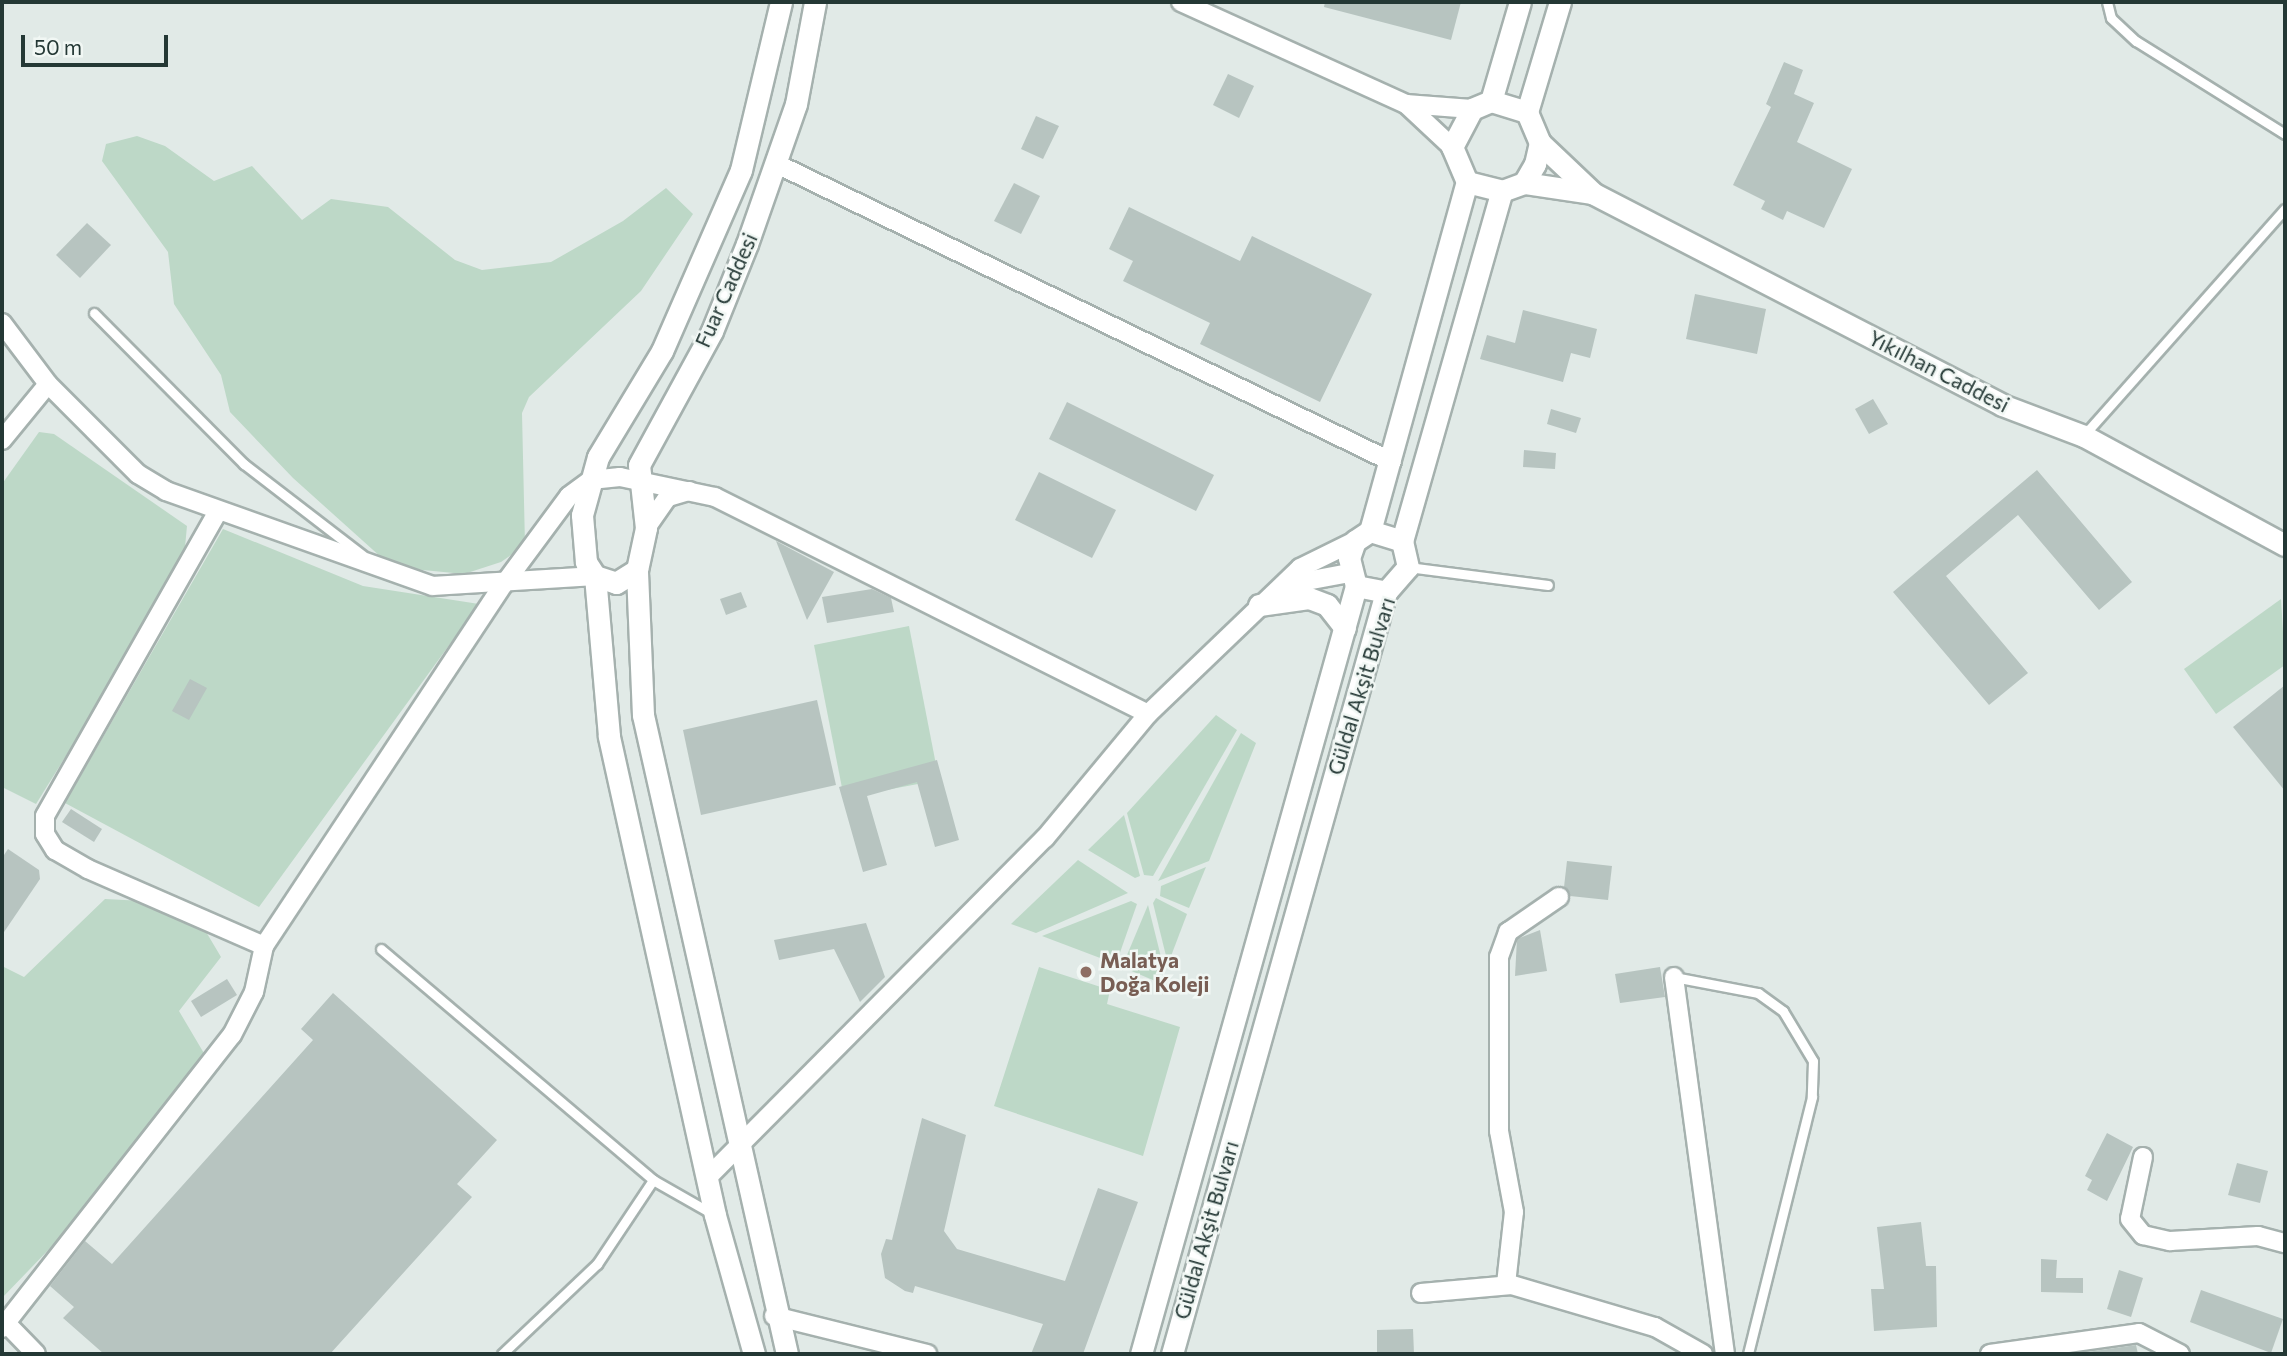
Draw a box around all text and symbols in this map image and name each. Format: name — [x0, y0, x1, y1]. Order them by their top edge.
scale bar — [24, 21, 172, 65]
text: 50 m — [34, 34, 82, 59]
street label: Fuar Caddesi — [690, 229, 762, 351]
street label: Yıkılhan Caddesi — [1864, 325, 2014, 417]
street label: Güldal Akşit Bulvarı — [1322, 594, 1400, 778]
place label: Malatya Doğa Koleji — [1100, 947, 1209, 997]
marker: Malatya Doğa Koleji — [1078, 964, 1094, 980]
street label: Güldal Akşit Bulvarı — [1168, 1138, 1244, 1322]

